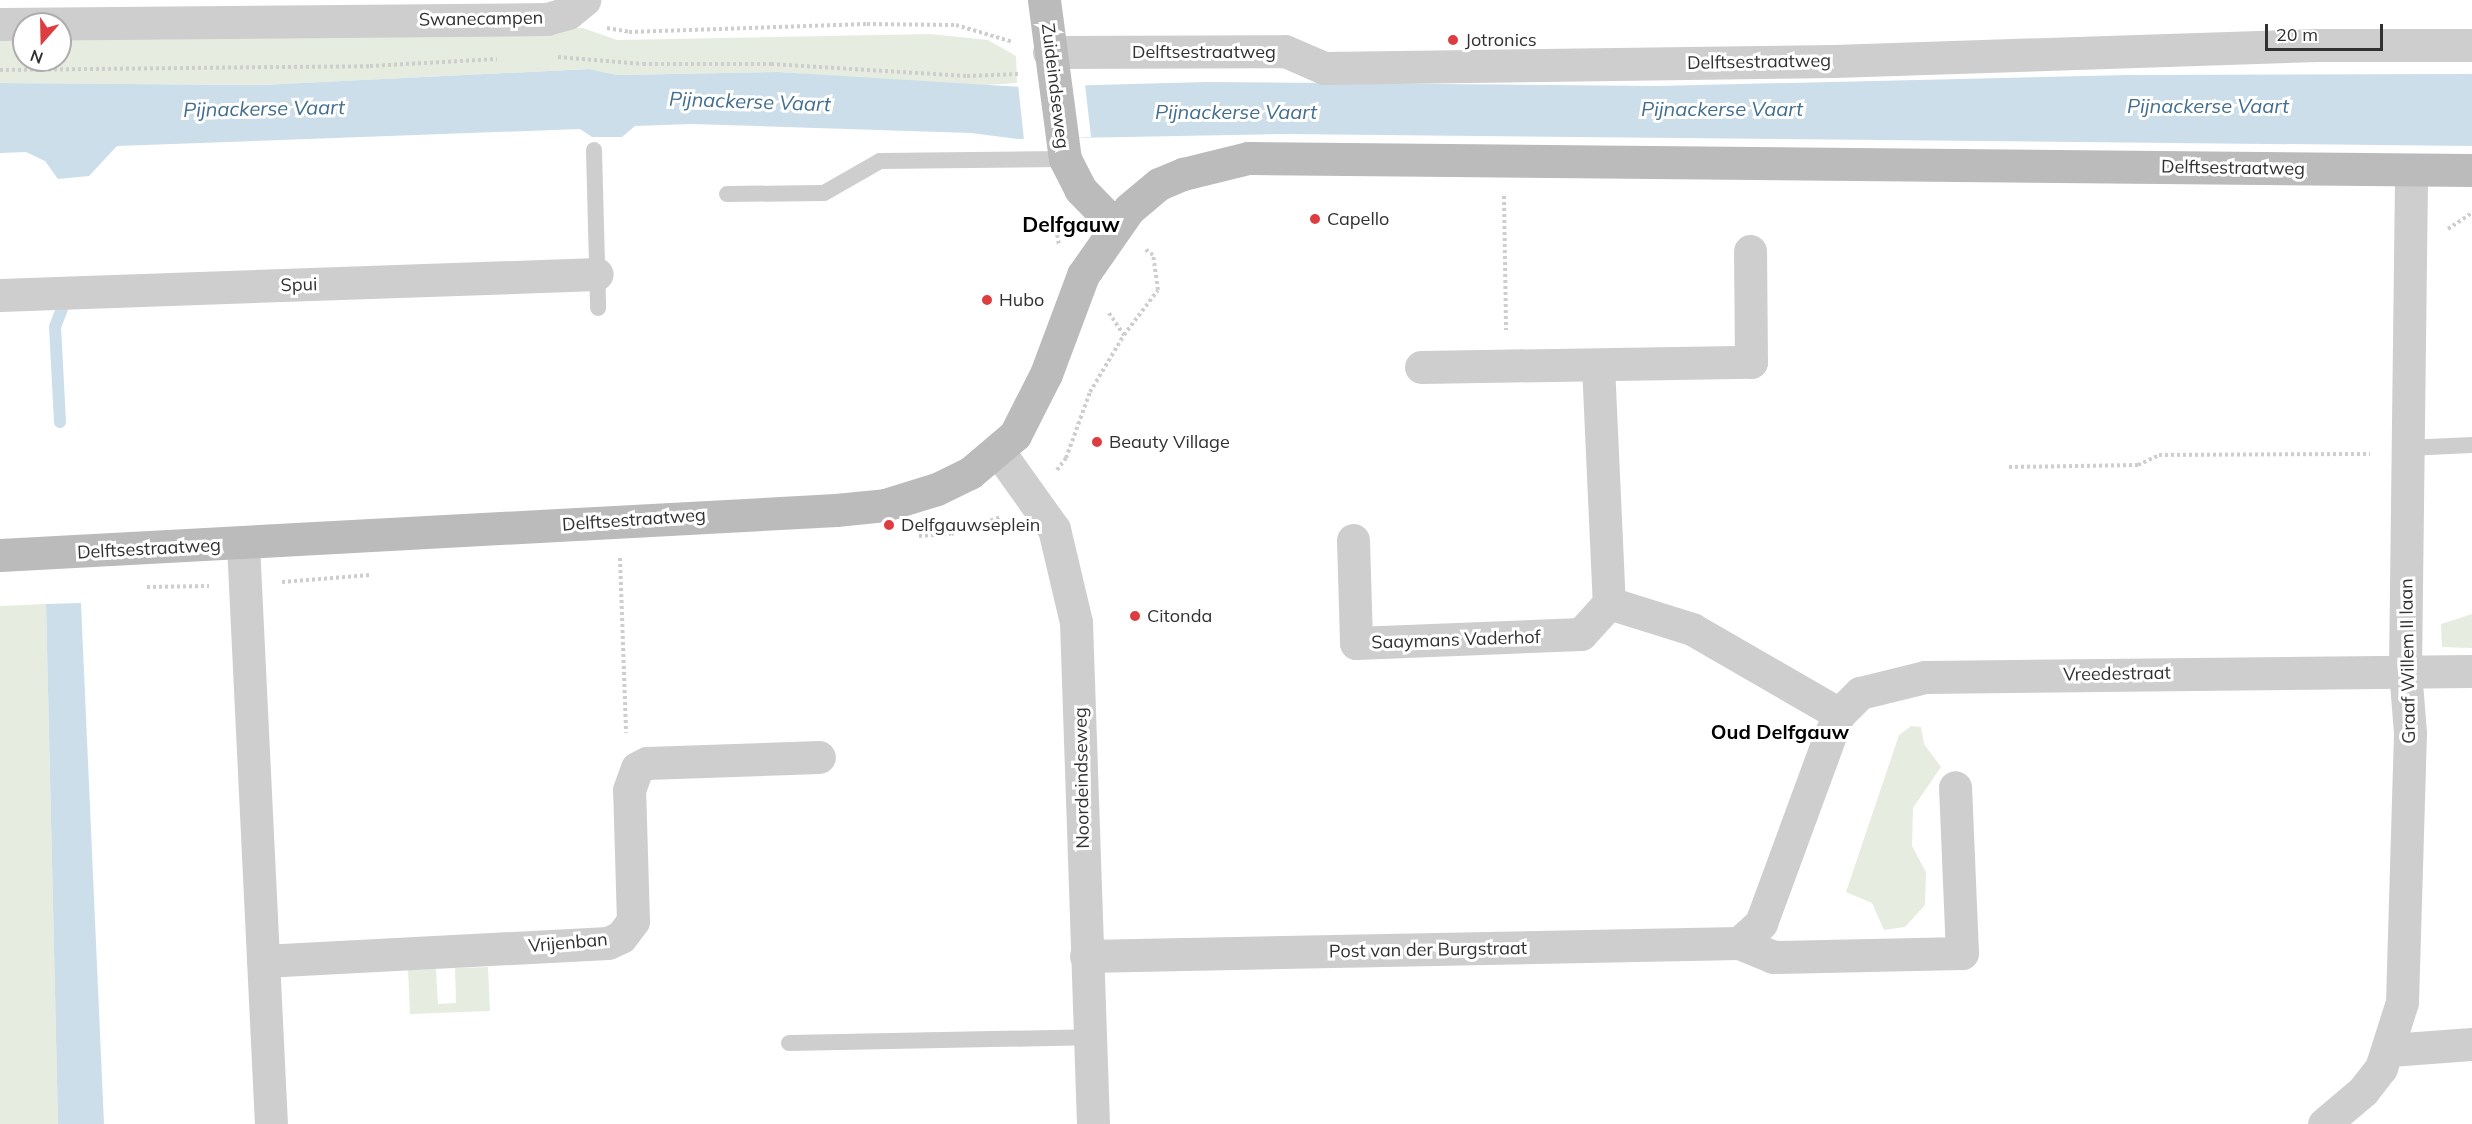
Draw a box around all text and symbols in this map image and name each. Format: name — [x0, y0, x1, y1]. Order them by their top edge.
street label: Swanecampen — [419, 7, 543, 31]
north arrow — [12, 12, 72, 72]
scale bar — [2268, 12, 2386, 50]
street label: Zuideindseweg — [1037, 22, 1073, 150]
text: 20 m — [2276, 23, 2318, 46]
place label: Jotronics — [1465, 29, 1537, 51]
marker: Jotronics — [1446, 33, 1460, 47]
street label: Delftsestraatweg — [1132, 41, 1276, 63]
text: N — [27, 46, 46, 69]
street label: Delftsestraatweg — [1687, 50, 1831, 74]
water label: Pijnackerse Vaart — [669, 86, 831, 116]
water label: Pijnackerse Vaart — [2127, 93, 2289, 117]
water label: Pijnackerse Vaart — [183, 95, 345, 121]
water label: Pijnackerse Vaart — [1641, 96, 1803, 120]
water label: Pijnackerse Vaart — [1155, 99, 1317, 123]
street label: Delftsestraatweg — [2161, 156, 2305, 180]
place label: Capello — [1327, 208, 1389, 230]
district label: Delfgauw — [1022, 211, 1120, 237]
marker: Capello — [1308, 212, 1322, 226]
street label: Spui — [280, 274, 318, 296]
place label: Hubo — [999, 289, 1044, 311]
marker: Hubo — [980, 293, 994, 307]
place label: Beauty Village — [1109, 431, 1230, 453]
marker: Beauty Village — [1090, 435, 1104, 449]
street label: Delftsestraatweg — [561, 504, 707, 536]
place label: Delfgauwseplein — [901, 514, 1040, 536]
marker: Delfgauwseplein — [882, 518, 896, 532]
street label: Delftsestraatweg — [77, 534, 221, 564]
street label: Graaf Willem II laan — [2396, 578, 2420, 744]
place label: Citonda — [1147, 605, 1212, 627]
marker: Citonda — [1128, 609, 1142, 623]
street label: Saaymans Vaderhof — [1371, 626, 1541, 654]
street label: Vreedestraat — [2063, 662, 2171, 686]
street label: Noordeindseweg — [1070, 707, 1094, 849]
district label: Oud Delfgauw — [1711, 719, 1849, 743]
street label: Vrijenban — [528, 929, 608, 957]
street label: Post van der Burgstraat — [1329, 937, 1527, 963]

